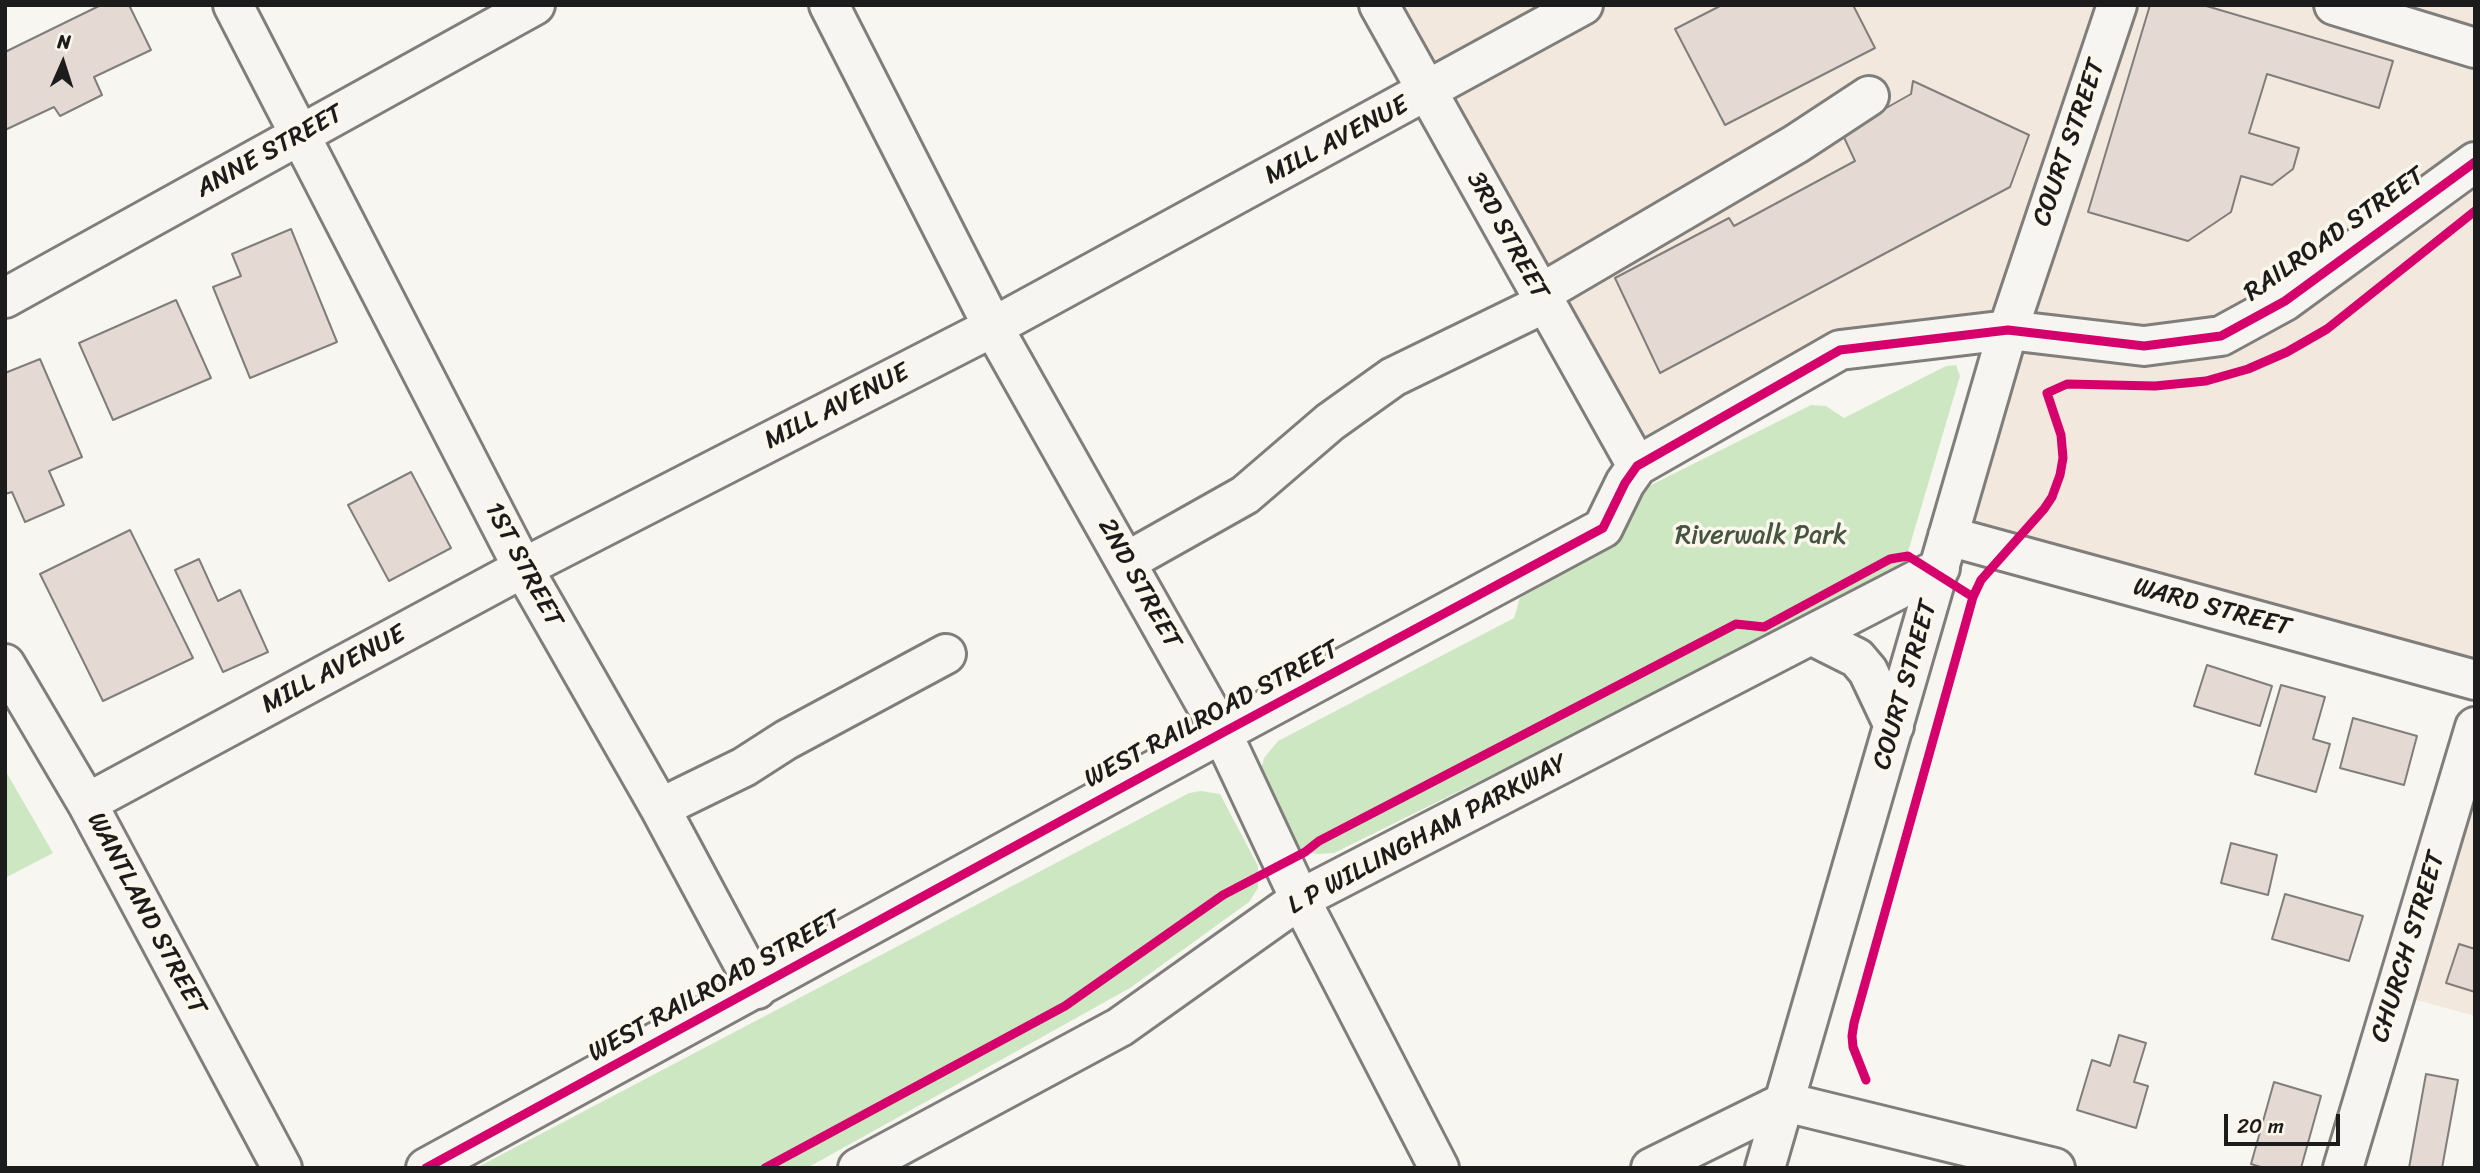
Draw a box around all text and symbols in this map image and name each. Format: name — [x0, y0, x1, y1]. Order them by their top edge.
text: N — [57, 25, 72, 58]
north arrow — [28, 28, 98, 98]
street label: COURT STREET — [2027, 55, 2113, 231]
street label: MILL AVENUE — [1260, 90, 1414, 192]
street label: ANNE STREET — [191, 99, 349, 205]
street label: RAILROAD STREET — [2239, 161, 2431, 309]
street label: 3RD STREET — [1459, 167, 1555, 305]
street label: MILL AVENUE — [759, 357, 915, 457]
street label: 1ST STREET — [477, 497, 569, 633]
street label: 2ND STREET — [1090, 513, 1188, 655]
park label: Riverwalk Park — [1675, 520, 1847, 552]
street label: WARD STREET — [2130, 572, 2294, 644]
street label: COURT STREET — [1867, 597, 1945, 773]
street label: MILL AVENUE — [257, 619, 411, 721]
street label: WEST RAILROAD STREET — [1079, 635, 1345, 795]
street label: L P WILLINGHAM PARKWAY — [1283, 748, 1573, 922]
street label: WANTLAND STREET — [79, 808, 213, 1020]
street label: CHURCH STREET — [2365, 848, 2453, 1046]
street label: WEST RAILROAD STREET — [583, 905, 847, 1069]
scale bar — [2228, 1100, 2344, 1144]
text: 20 m — [2237, 1107, 2284, 1145]

